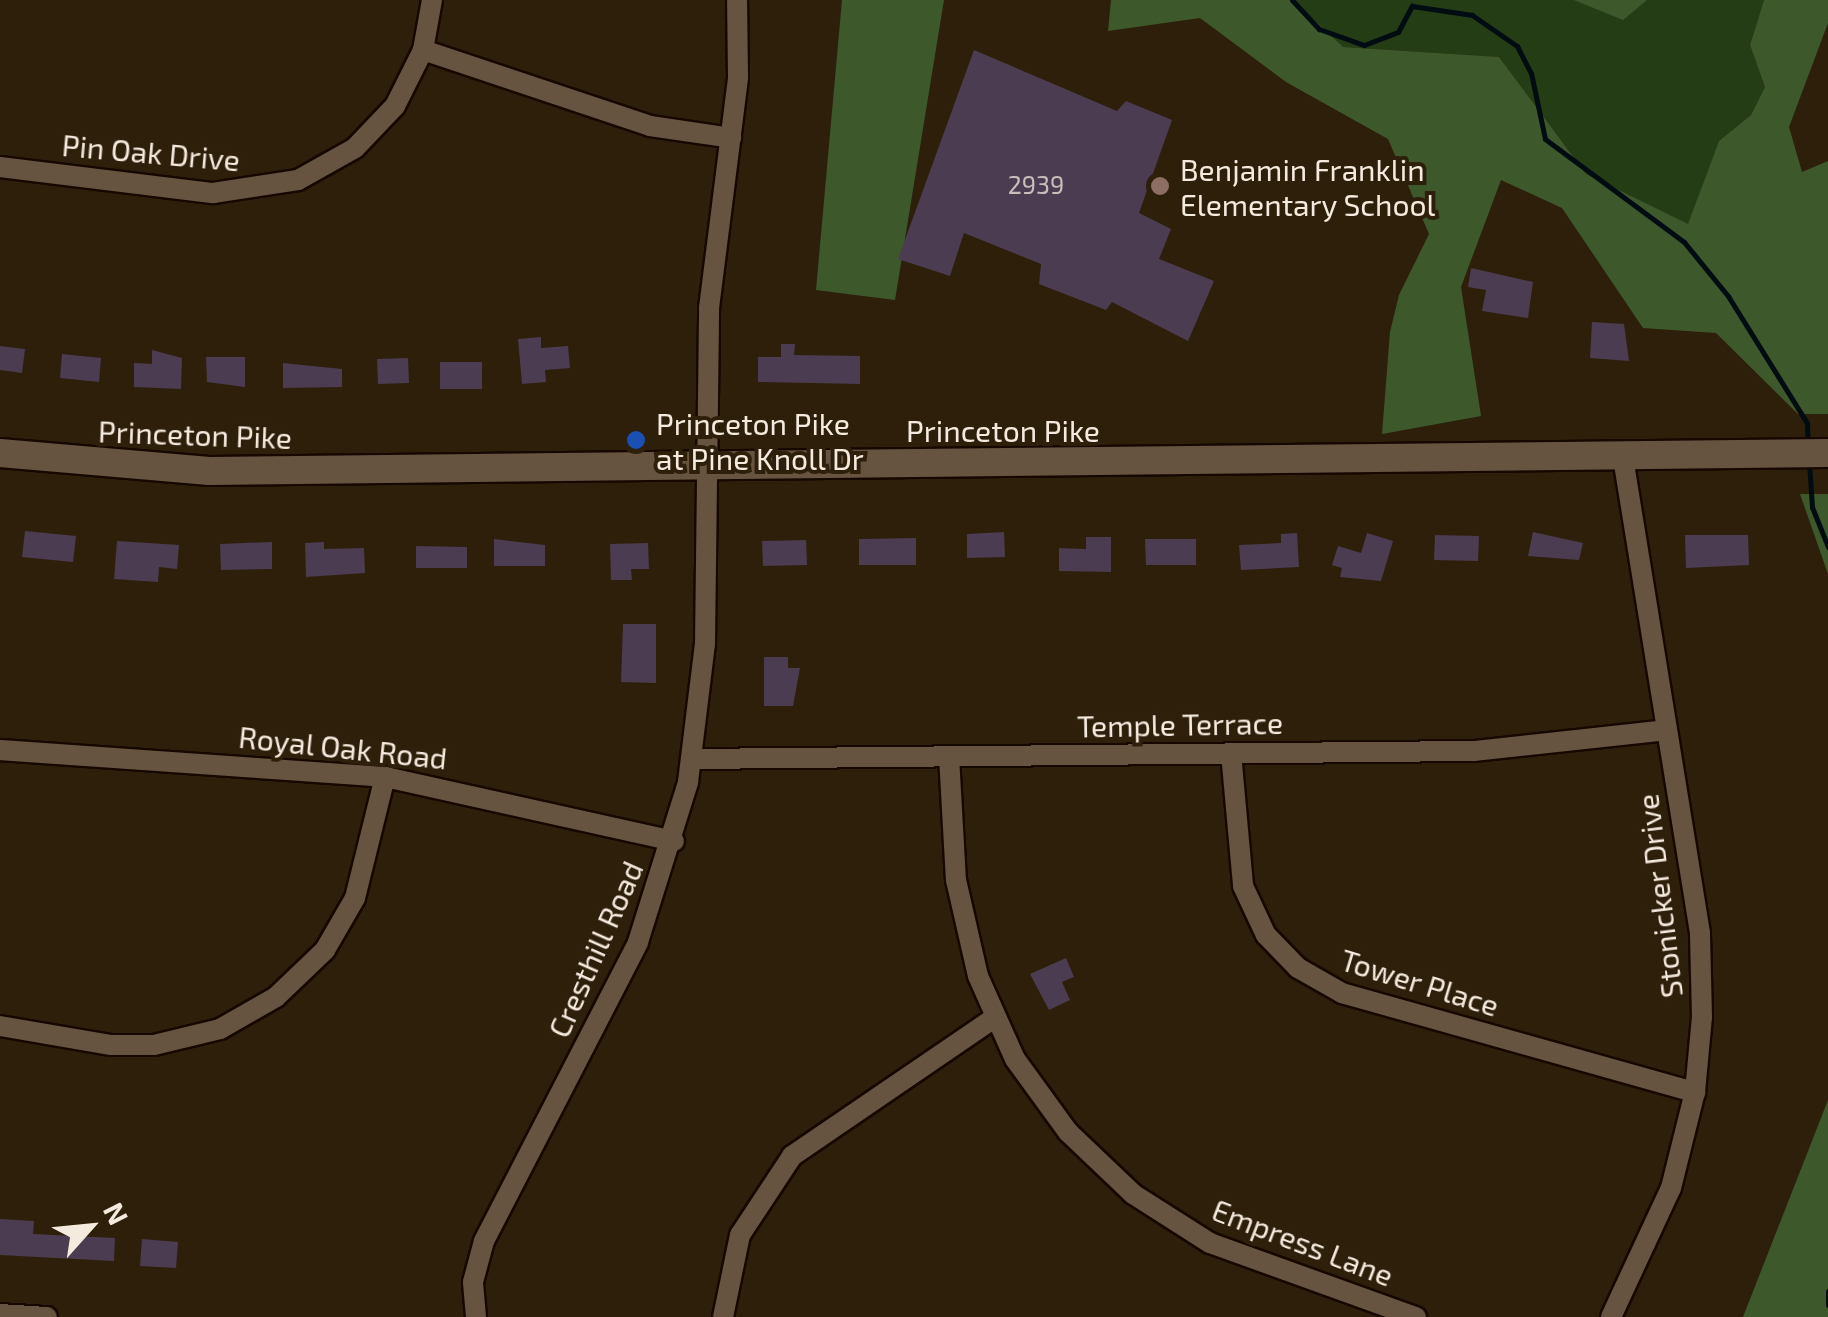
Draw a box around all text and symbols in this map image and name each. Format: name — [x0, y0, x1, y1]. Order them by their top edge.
street label: Pin Oak Drive — [60, 126, 242, 178]
place label: Benjamin Franklin Elementary School — [1180, 151, 1436, 222]
house number: 2939 — [1008, 169, 1064, 199]
marker: Benjamin Franklin Elementary School — [1149, 175, 1171, 197]
place label: Princeton Pike at Pine Knoll Dr — [656, 405, 865, 476]
street label: Princeton Pike — [906, 412, 1100, 448]
street label: Princeton Pike — [98, 413, 292, 455]
marker: Princeton Pike at Pine Knoll Dr — [625, 429, 647, 451]
street label: Temple Terrace — [1076, 704, 1284, 744]
street label: Royal Oak Road — [236, 718, 450, 776]
street label: Stonicker Drive — [1629, 792, 1689, 1000]
street label: Cresthill Road — [540, 855, 650, 1043]
street label: Tower Place — [1336, 941, 1504, 1023]
north arrow — [40, 1177, 140, 1277]
street label: Empress Lane — [1207, 1191, 1399, 1293]
text: N — [97, 1197, 136, 1230]

